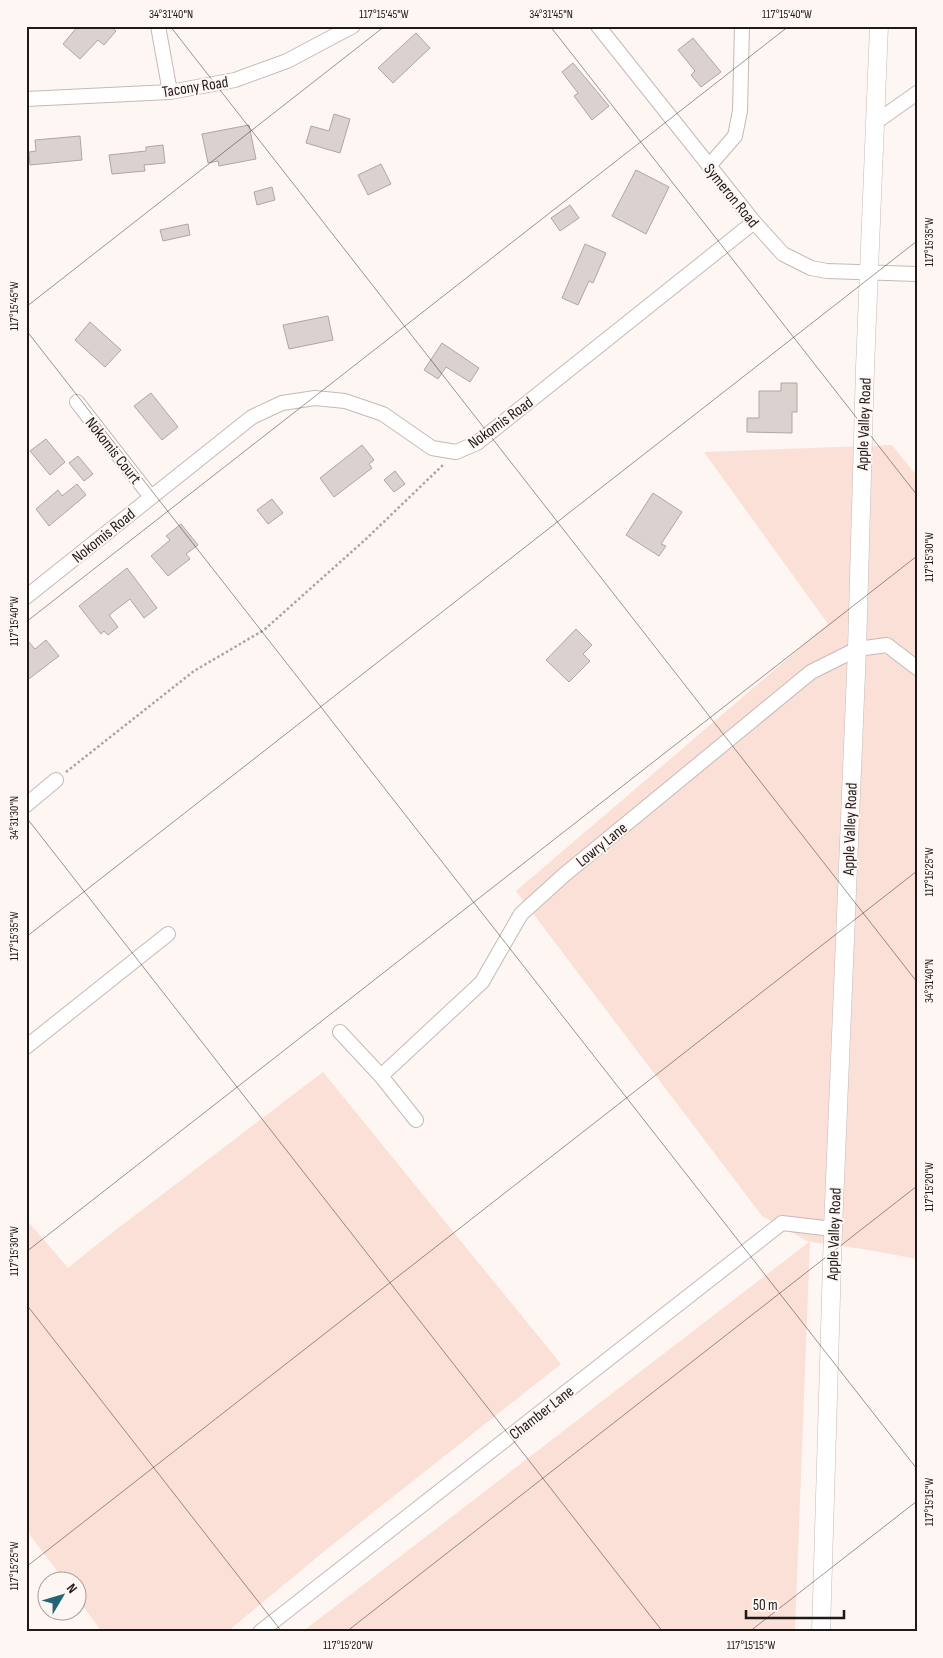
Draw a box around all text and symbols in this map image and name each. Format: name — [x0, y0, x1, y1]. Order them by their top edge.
text: 34°31'40"N — [149, 7, 193, 22]
text: 117°15'45"W — [359, 7, 409, 22]
text: 34°31'45"N — [529, 7, 573, 22]
text: 117°15'40"W — [762, 7, 812, 22]
street label: Tacony Road — [161, 73, 230, 102]
street label: Symeron Road — [699, 160, 762, 232]
text: 117°15'35"W — [922, 217, 937, 267]
text: 117°15'45"W — [7, 281, 22, 331]
street label: Apple Valley Road — [853, 377, 876, 472]
street label: Nokomis Road — [465, 393, 537, 453]
street label: Nokomis Court — [81, 414, 145, 488]
street label: Nokomis Road — [69, 505, 139, 567]
text: 117°15'30"W — [922, 532, 937, 582]
text: 117°15'40"W — [7, 596, 22, 646]
street label: Apple Valley Road — [839, 782, 862, 877]
text: 34°31'30"N — [7, 796, 22, 840]
street label: Lowry Lane — [573, 819, 631, 871]
text: 117°15'25"W — [922, 847, 937, 897]
text: 117°15'35"W — [7, 911, 22, 961]
text: 34°31'40"N — [922, 959, 937, 1003]
text: 117°15'20"W — [922, 1162, 937, 1212]
street label: Apple Valley Road — [823, 1187, 846, 1282]
text: 117°15'30"W — [7, 1226, 22, 1276]
street label: Chamber Lane — [506, 1382, 578, 1444]
text: 117°15'15"W — [922, 1478, 937, 1526]
text: 117°15'25"W — [7, 1541, 22, 1591]
north arrow — [38, 1570, 88, 1620]
text: N — [63, 1580, 81, 1596]
scale bar — [746, 1588, 843, 1620]
text: 50 m — [753, 1596, 778, 1615]
text: 117°15'20"W — [323, 1638, 373, 1653]
text: 117°15'15"W — [727, 1638, 775, 1653]

